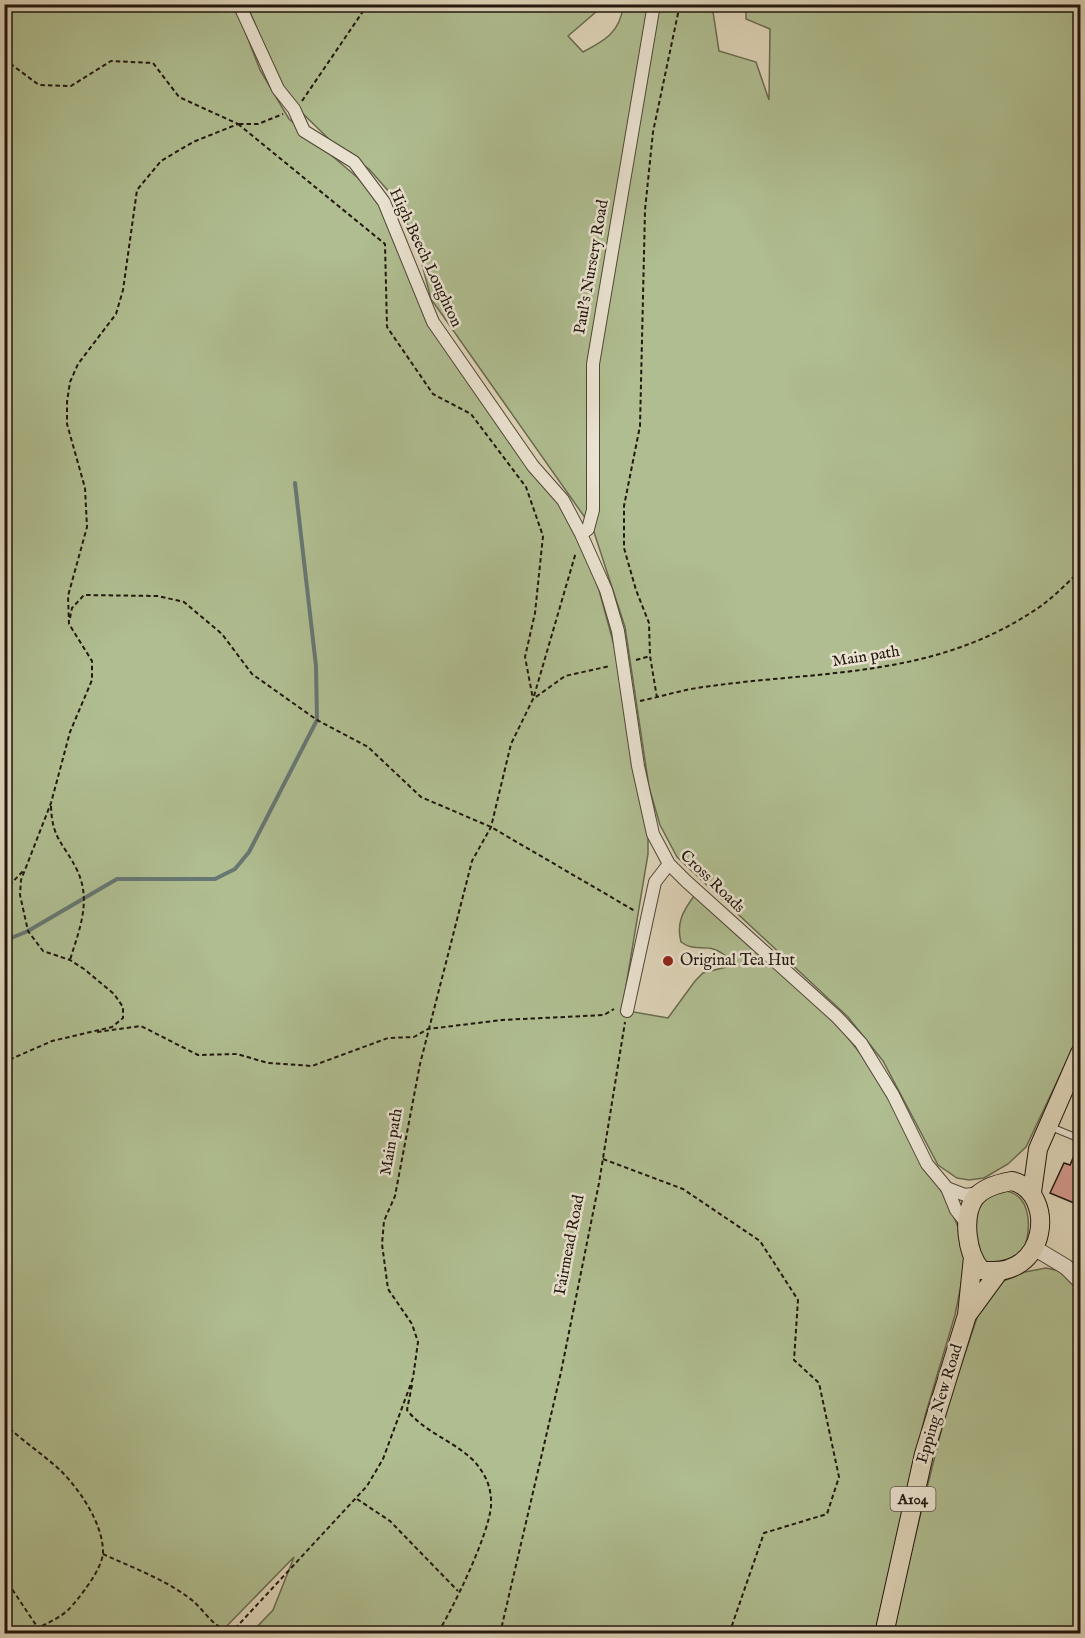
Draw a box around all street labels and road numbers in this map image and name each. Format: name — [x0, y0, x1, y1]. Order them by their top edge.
street label: High Beech Loughton — [384, 185, 466, 331]
street label: Paul's Nursery Road — [570, 198, 614, 336]
street label: Main path — [831, 642, 902, 672]
street label: Cross Roads — [675, 846, 749, 918]
street label: Main path — [376, 1106, 408, 1177]
street label: Fairmead Road — [550, 1193, 590, 1297]
street label: Epping New Road — [912, 1341, 968, 1466]
road number: A104 — [890, 1487, 936, 1511]

